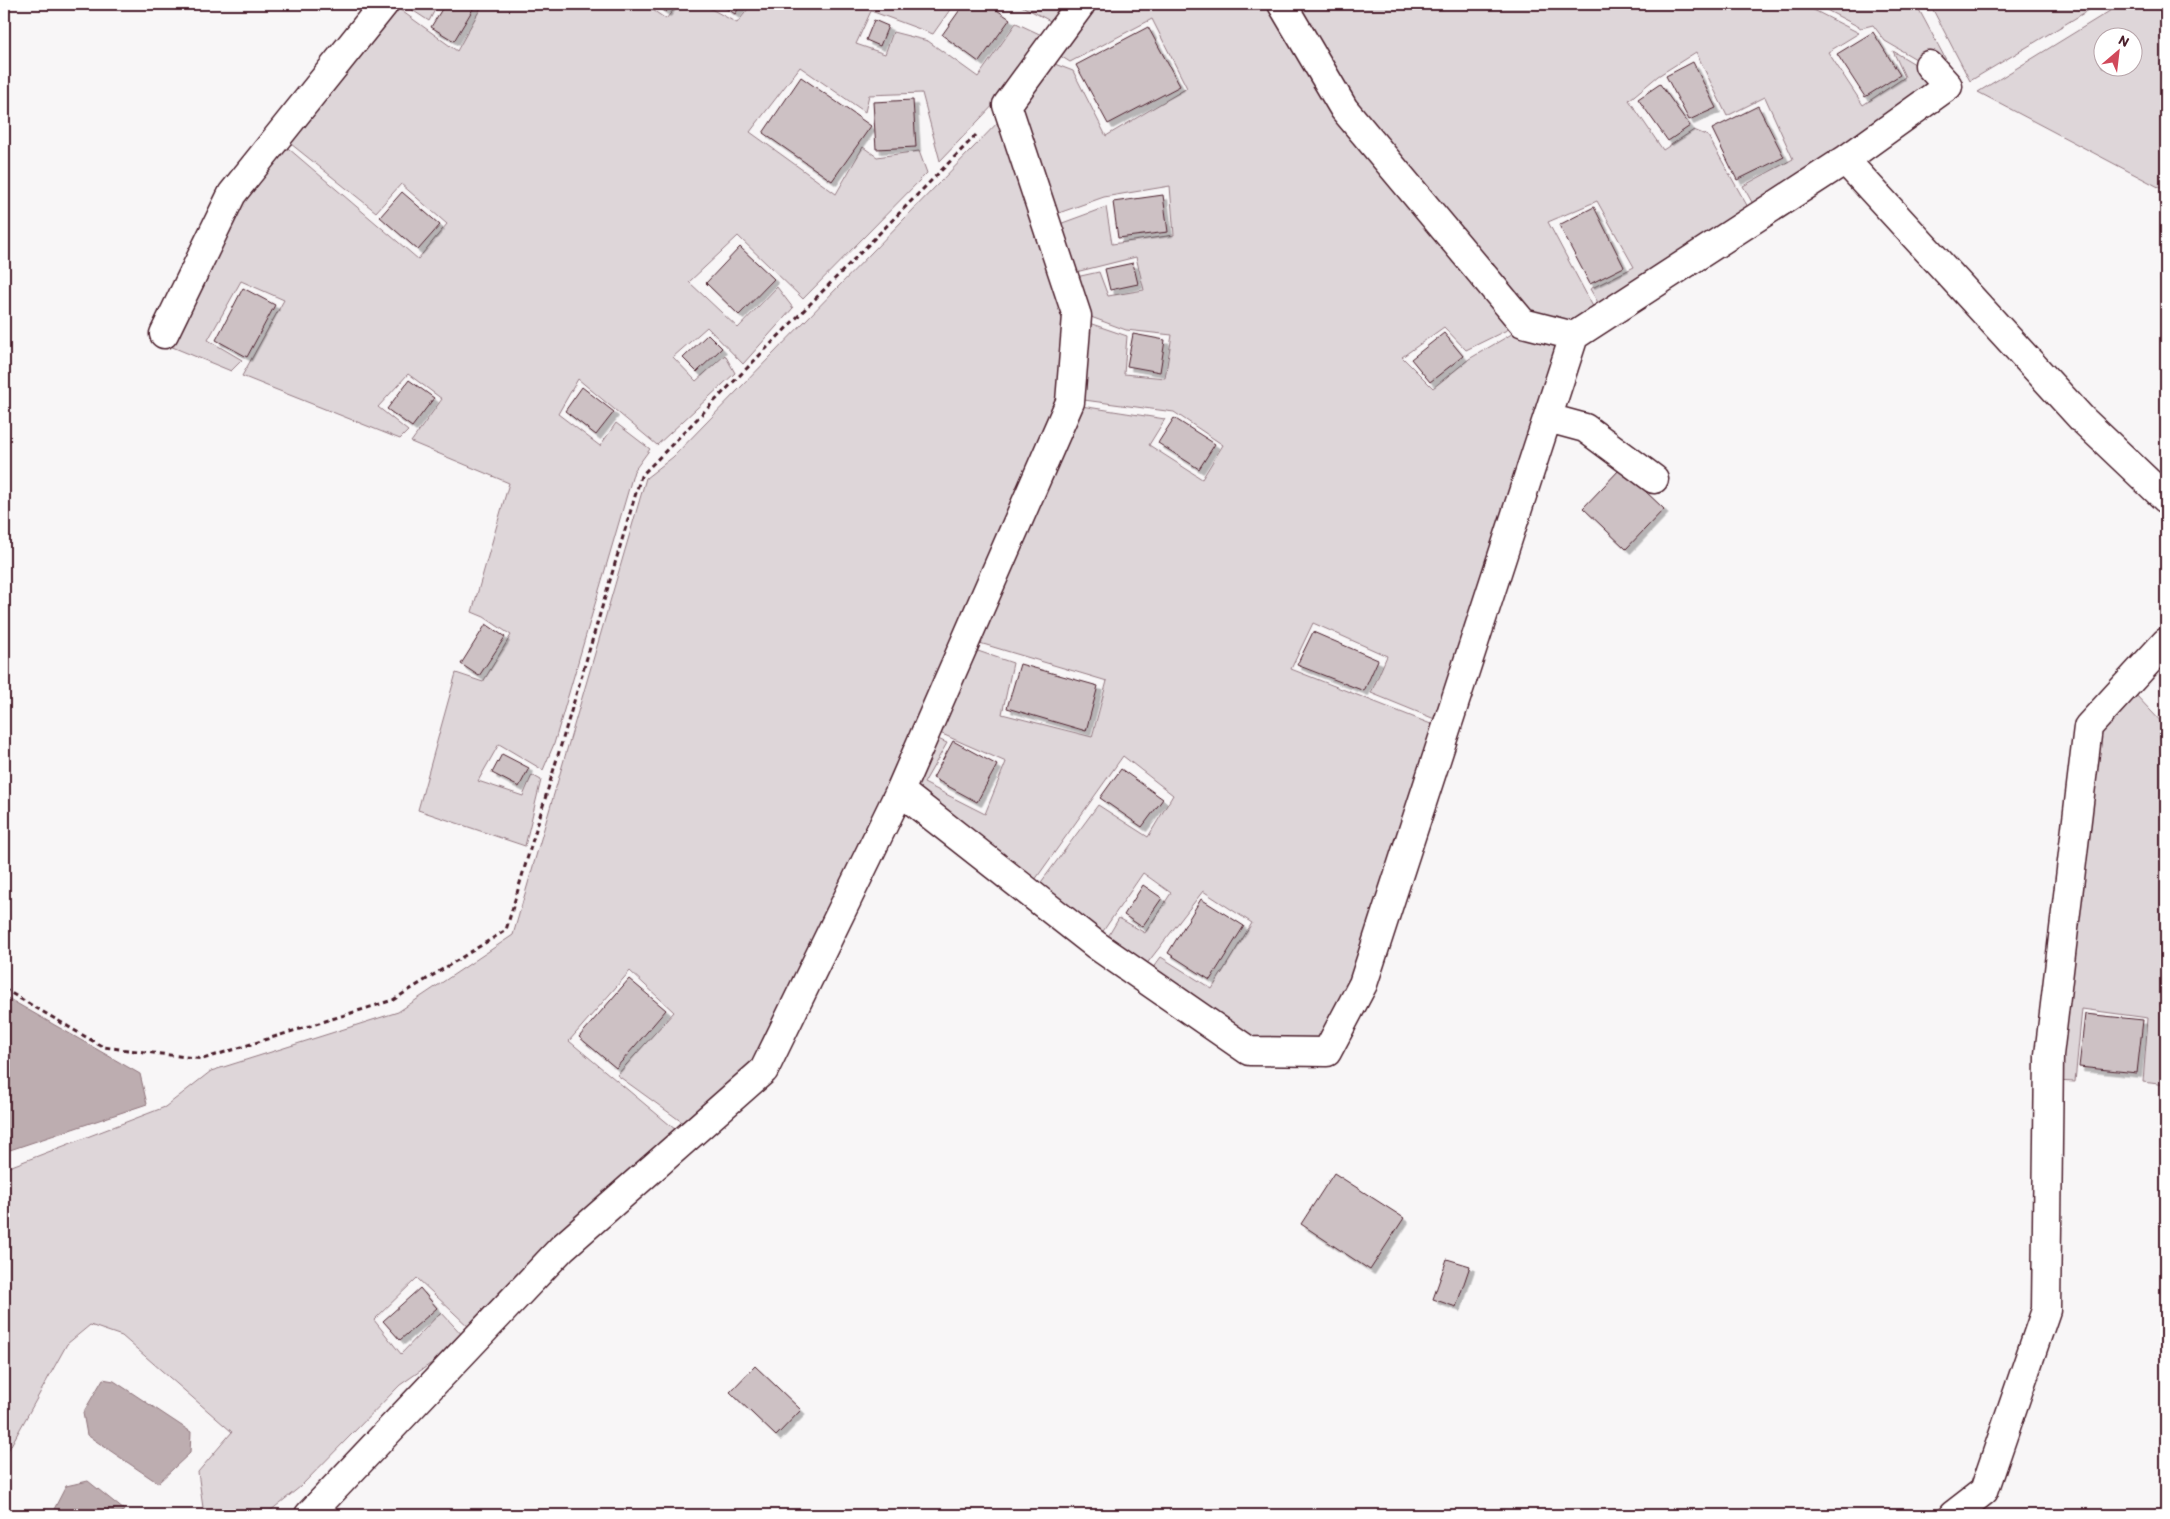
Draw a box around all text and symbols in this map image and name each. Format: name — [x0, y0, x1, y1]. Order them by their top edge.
north arrow — [2092, 28, 2142, 78]
text: N — [2116, 31, 2132, 51]

